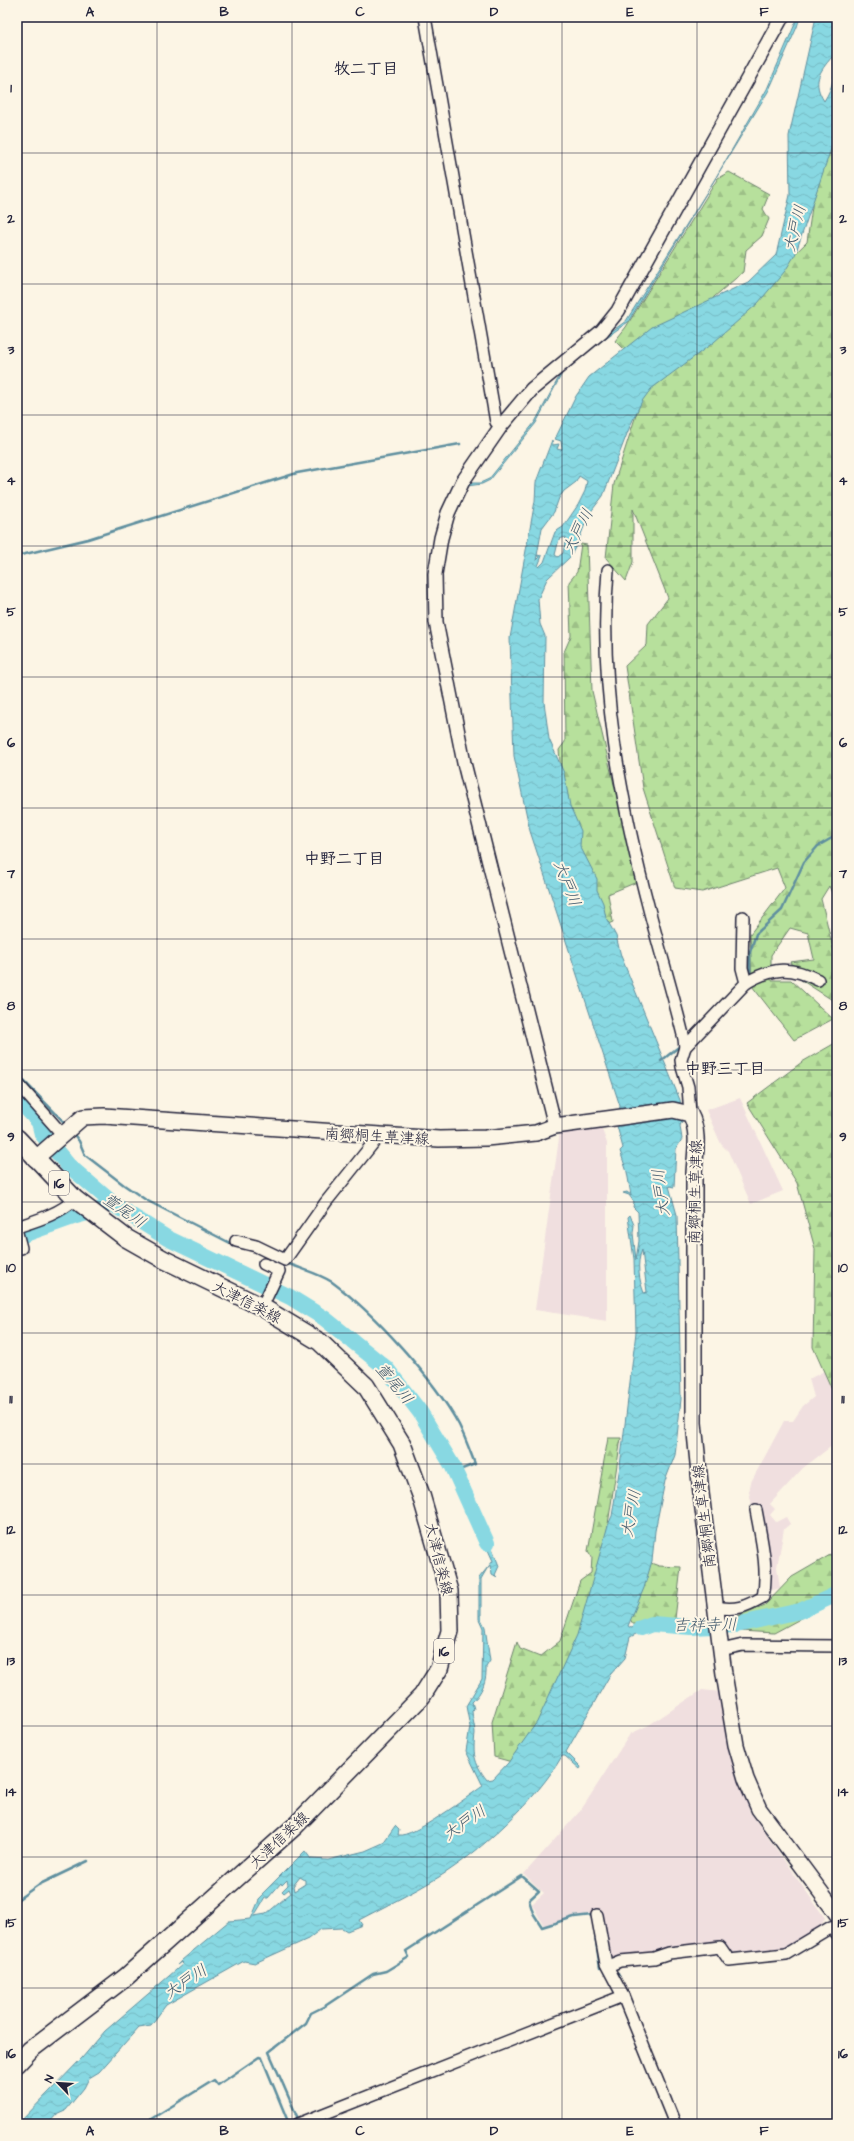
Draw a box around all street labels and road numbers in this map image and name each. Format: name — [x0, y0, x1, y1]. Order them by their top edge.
street label: 南郷桐生草津線 — [324, 1123, 430, 1150]
street label: 南郷桐生草津線 — [684, 1139, 707, 1245]
road number: 16 — [49, 1171, 69, 1195]
street label: 大津信楽線 — [209, 1276, 285, 1329]
street label: 南郷桐生草津線 — [688, 1463, 721, 1569]
street label: 大津信楽線 — [419, 1520, 458, 1598]
road number: 16 — [434, 1639, 454, 1663]
street label: 大津信楽線 — [245, 1807, 314, 1874]

